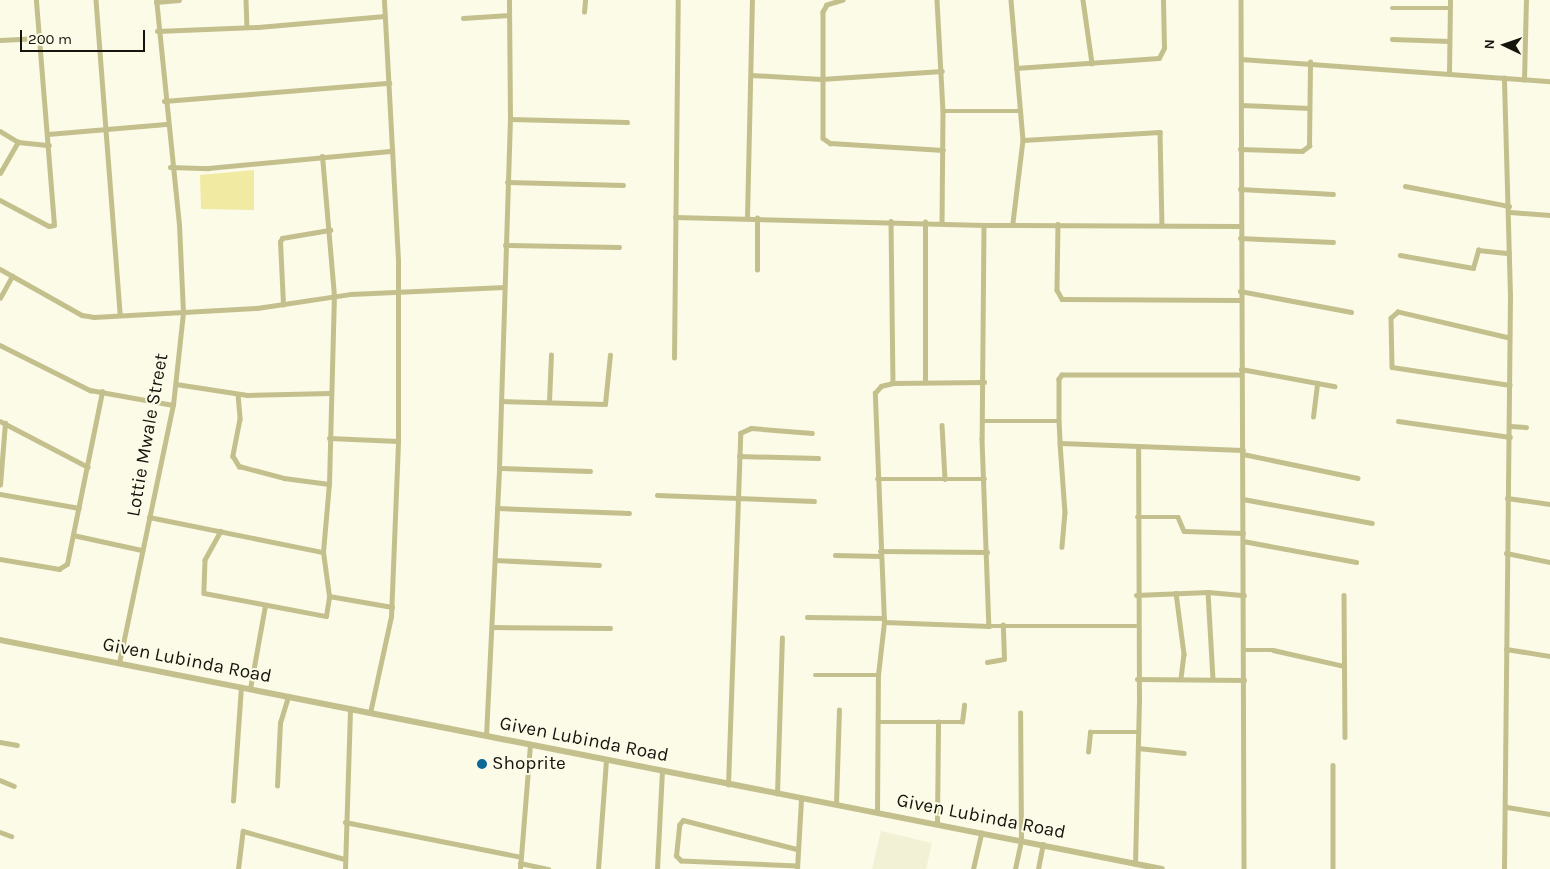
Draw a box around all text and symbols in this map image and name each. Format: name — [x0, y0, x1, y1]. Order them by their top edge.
scale bar — [22, 20, 148, 52]
north arrow — [1480, 20, 1530, 70]
text: 200 m — [28, 30, 72, 48]
text: N — [1481, 39, 1498, 50]
street label: Lottie Mwale Street — [122, 352, 174, 518]
street label: Given Lubinda Road — [100, 633, 274, 689]
street label: Given Lubinda Road — [497, 712, 671, 768]
place label: Shoprite — [492, 753, 566, 775]
marker: Shoprite — [476, 758, 488, 770]
street label: Given Lubinda Road — [894, 789, 1068, 845]

